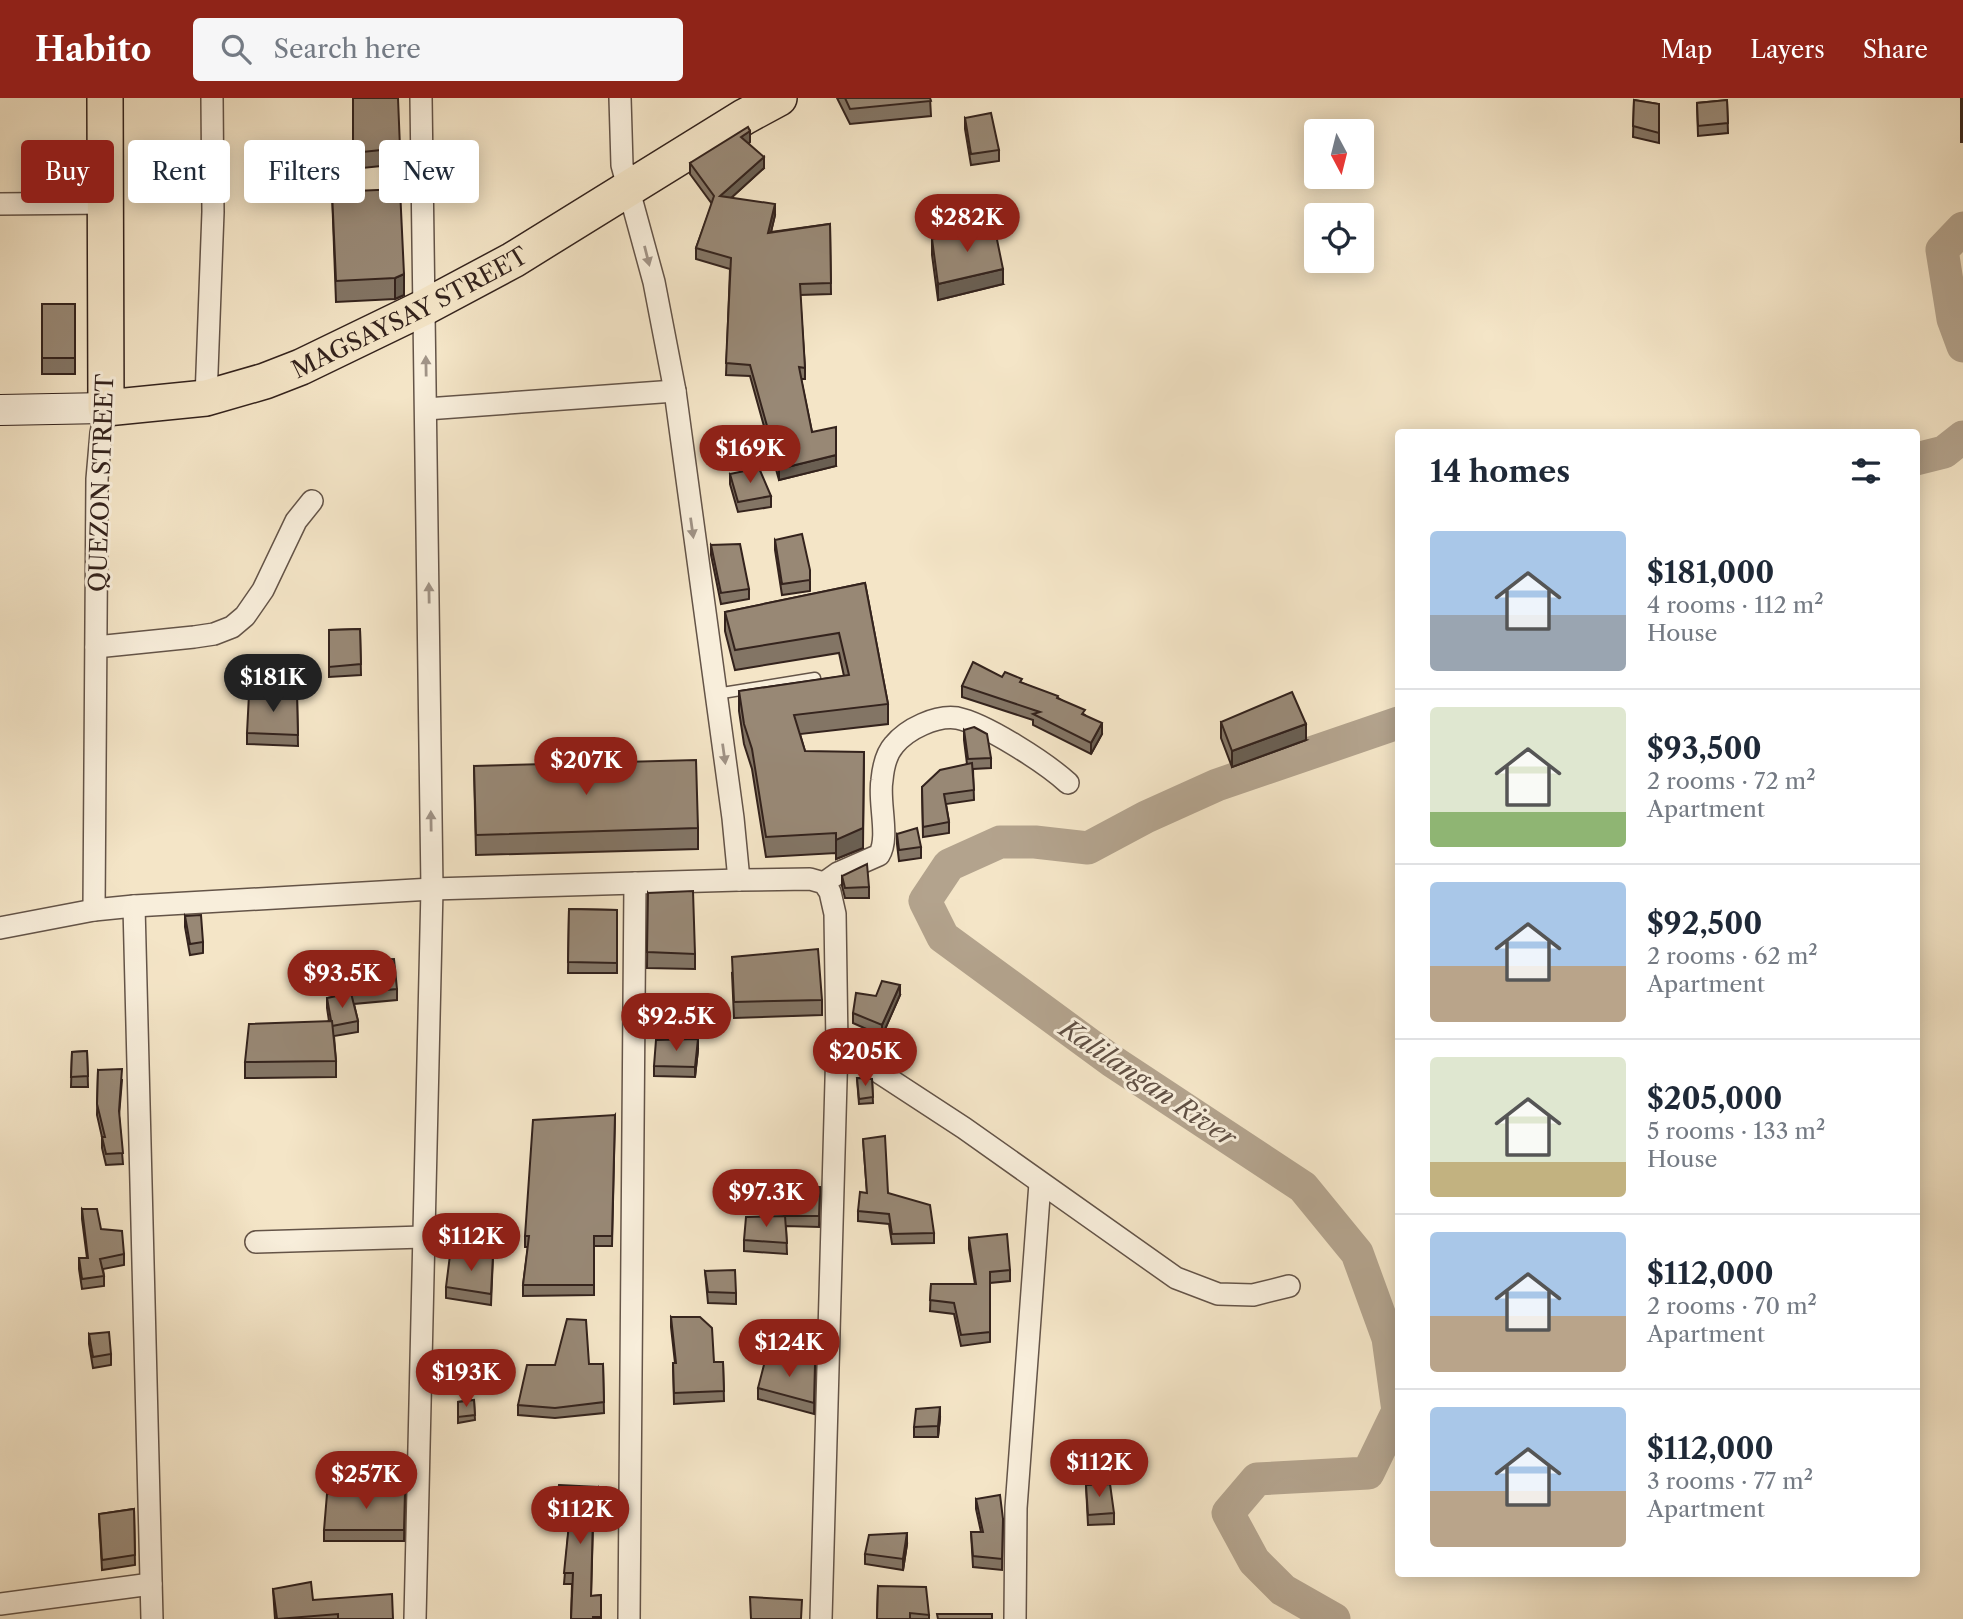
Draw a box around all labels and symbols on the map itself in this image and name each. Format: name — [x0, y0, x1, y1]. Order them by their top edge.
north arrow — [1304, 119, 1374, 189]
pin: $282K — [918, 194, 1016, 254]
street label: MAGSAYSAY STREET — [287, 240, 533, 384]
one-way arrow — [642, 245, 653, 267]
one-way arrow — [420, 355, 432, 377]
street label: QUEZON STREET — [83, 374, 119, 592]
pin: $169K — [701, 426, 799, 485]
one-way arrow — [687, 518, 698, 540]
one-way arrow — [423, 582, 434, 604]
pin: $181K — [224, 654, 322, 714]
pin: $207K — [537, 738, 635, 797]
one-way arrow — [719, 743, 730, 765]
one-way arrow — [425, 810, 437, 832]
pin: $93.5K — [285, 950, 399, 1010]
pin: $92.5K — [619, 993, 733, 1053]
water label: Kalilangan River — [1052, 1011, 1244, 1155]
pin: $205K — [816, 1028, 914, 1088]
pin: $97.3K — [709, 1170, 823, 1229]
pin: $112K — [422, 1214, 520, 1273]
pin: $124K — [740, 1320, 838, 1379]
pin: $193K — [417, 1350, 515, 1409]
pin: $112K — [1050, 1440, 1148, 1499]
pin: $257K — [317, 1452, 415, 1511]
pin: $112K — [531, 1486, 629, 1546]

